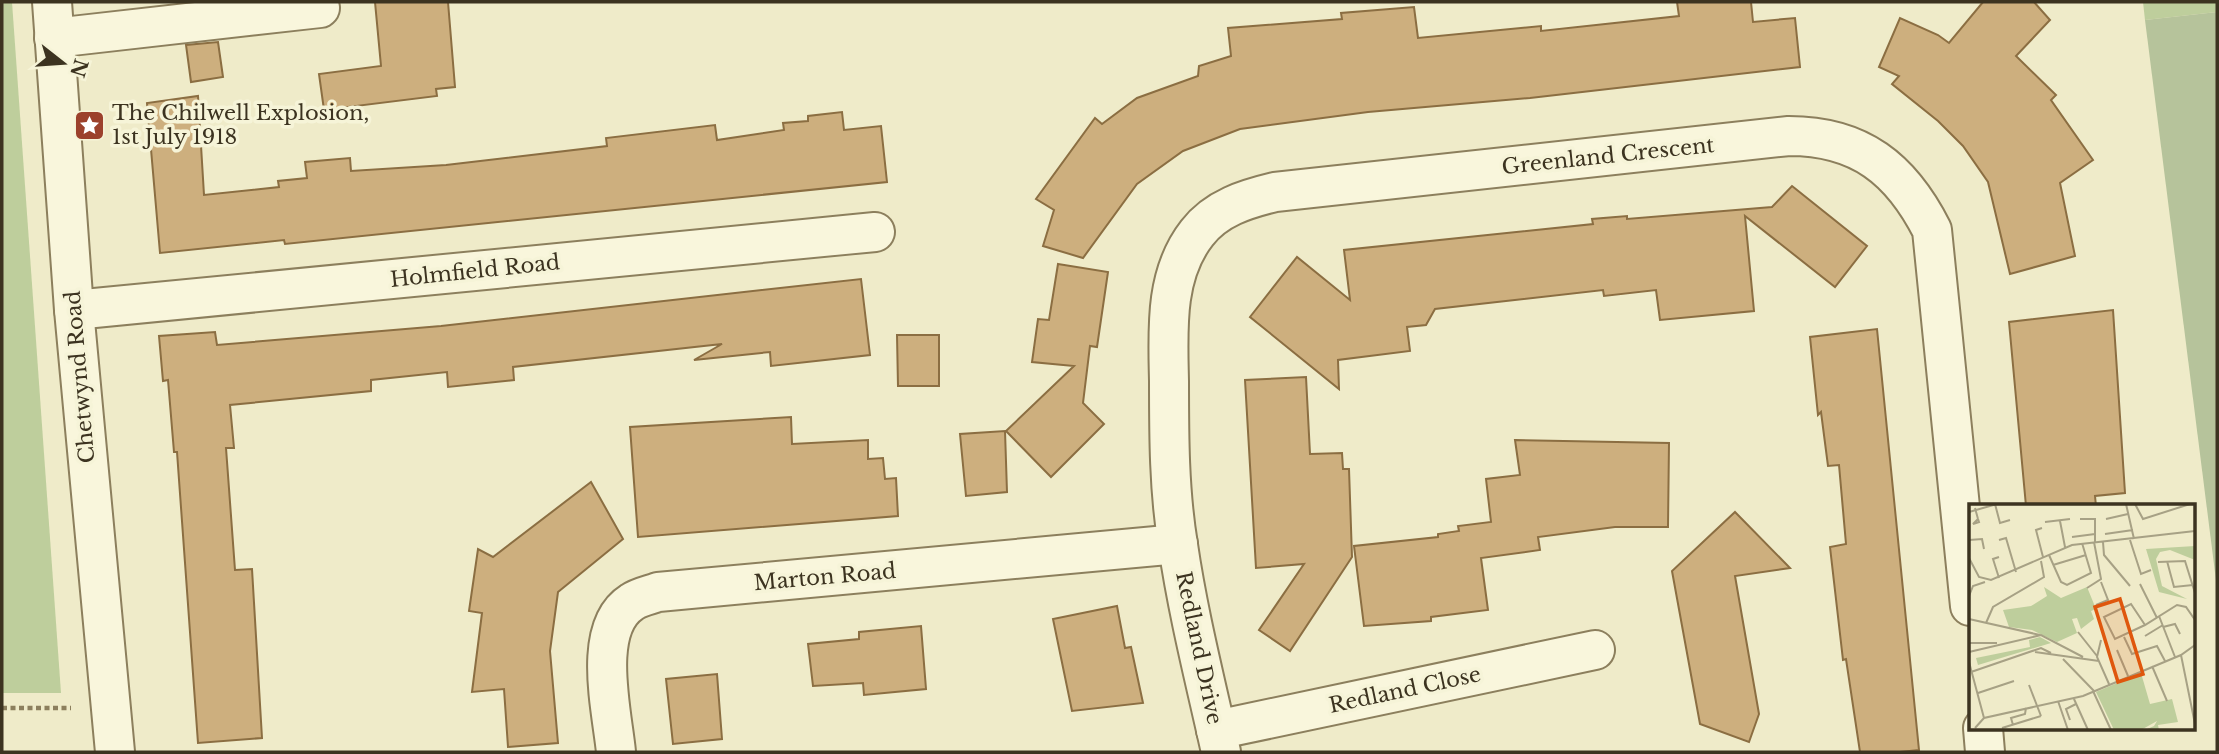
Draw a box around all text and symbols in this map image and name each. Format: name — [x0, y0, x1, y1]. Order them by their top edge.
north arrow — [28, 28, 98, 98]
text: N — [65, 56, 92, 80]
place label: The Chilwell Explosion, 1st July 1918 — [112, 100, 369, 150]
place icon: The Chilwell Explosion, 1st July 1918 — [72, 108, 106, 142]
street label: Greenland Crescent — [1500, 132, 1716, 180]
street label: Holmfield Road — [389, 249, 561, 293]
street label: Chetwynd Road — [60, 290, 100, 464]
inset map — [1969, 504, 2194, 730]
street label: Marton Road — [753, 558, 897, 596]
street label: Redland Drive — [1170, 569, 1228, 727]
street label: Redland Close — [1327, 661, 1483, 719]

